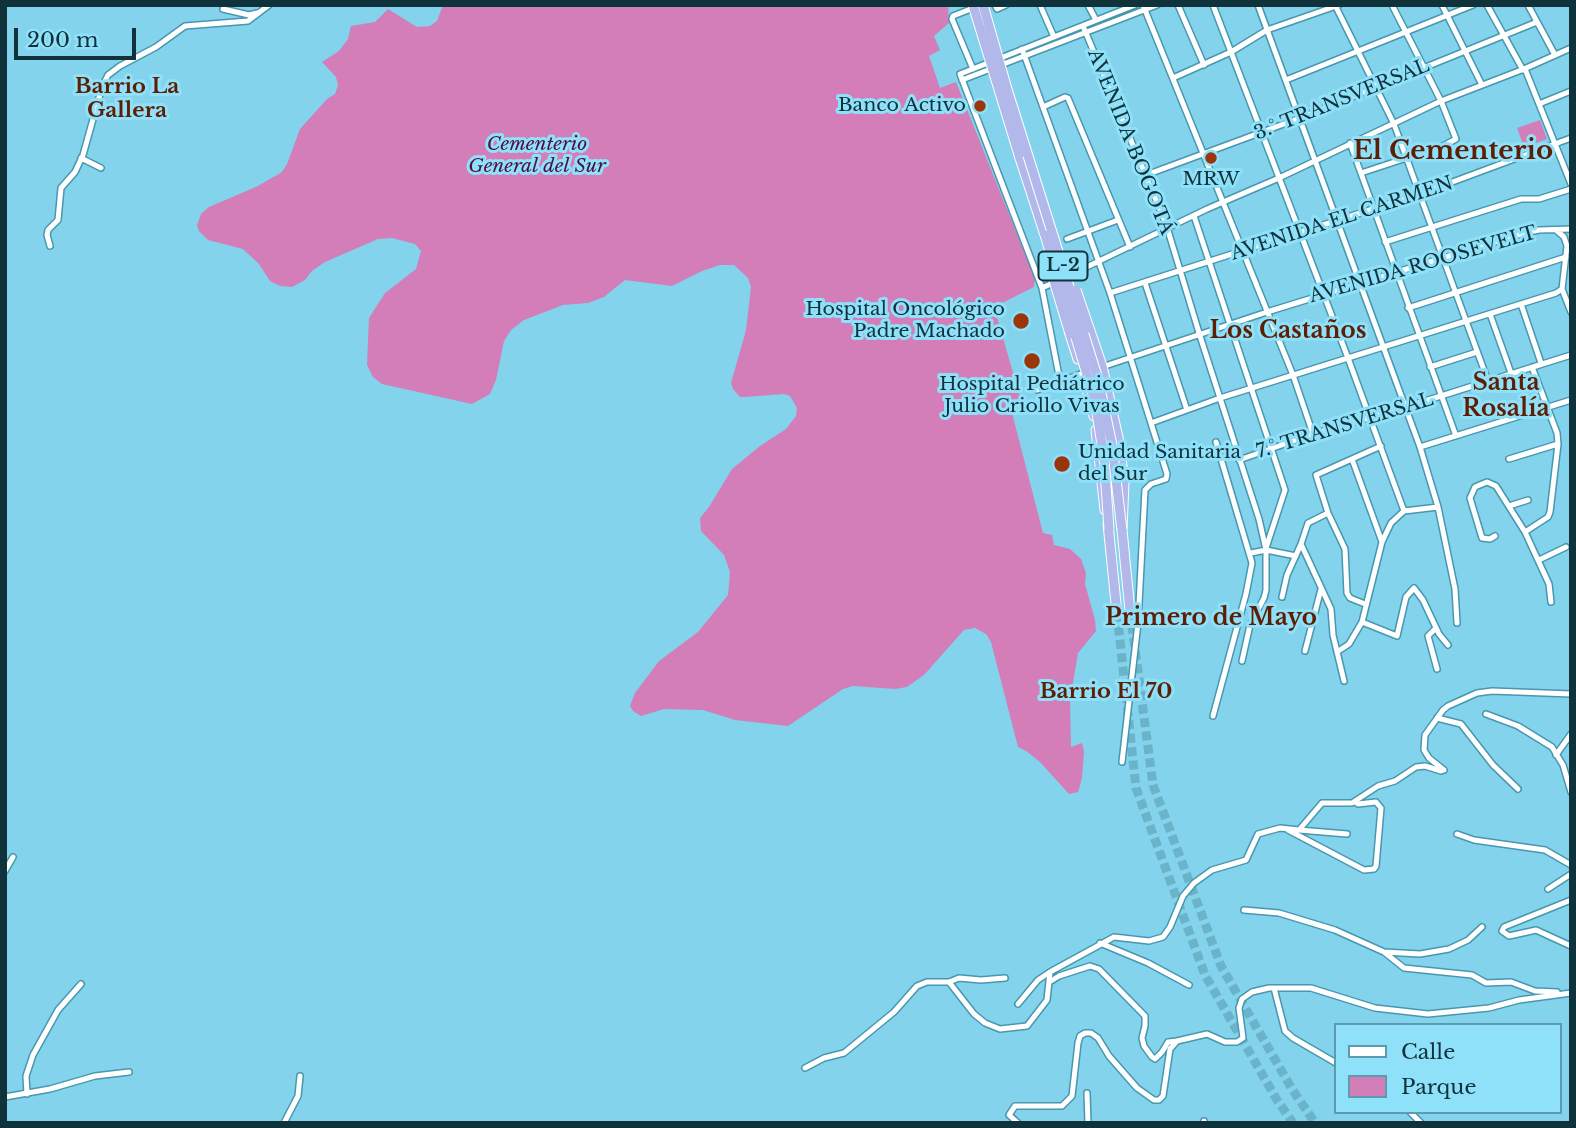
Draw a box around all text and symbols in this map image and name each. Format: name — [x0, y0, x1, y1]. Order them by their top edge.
scale bar — [18, 14, 140, 58]
text: 200 m — [27, 27, 98, 53]
street label: AVENIDA BOGOTÁ — [1082, 46, 1178, 238]
street label: 3.° TRANSVERSAL — [1251, 54, 1433, 146]
district label: Barrio La Gallera — [75, 74, 179, 124]
place label: Banco Activo — [838, 95, 966, 117]
marker: Banco Activo — [972, 98, 988, 114]
park label: Cementerio General del Sur — [468, 134, 606, 178]
district label: El Cementerio — [1353, 136, 1553, 168]
marker: MRW — [1203, 150, 1219, 166]
place label: MRW — [1182, 169, 1240, 191]
street label: AVENIDA EL CARMEN — [1228, 172, 1456, 266]
street label: AVENIDA ROOSEVELT — [1307, 222, 1539, 308]
road number: L-2 — [1038, 252, 1088, 280]
place label: Hospital Oncológico Padre Machado — [805, 299, 1005, 343]
marker: Hospital Oncológico Padre Machado — [1011, 311, 1031, 331]
district label: Los Castaños — [1210, 318, 1366, 346]
marker: Hospital Pediátrico Julio Criollo Vivas — [1022, 351, 1042, 371]
district label: Santa Rosalía — [1462, 370, 1550, 424]
place label: Hospital Pediátrico Julio Criollo Vivas — [939, 374, 1125, 418]
street label: 7.° TRANSVERSAL — [1254, 388, 1436, 464]
place label: Unidad Sanitaria del Sur — [1078, 442, 1241, 486]
marker: Unidad Sanitaria del Sur — [1052, 454, 1072, 474]
district label: Primero de Mayo — [1105, 605, 1317, 633]
district label: Barrio El 70 — [1040, 679, 1172, 705]
legend — [1334, 1023, 1562, 1114]
text: Calle — [1401, 1039, 1455, 1065]
text: Parque — [1401, 1074, 1476, 1100]

